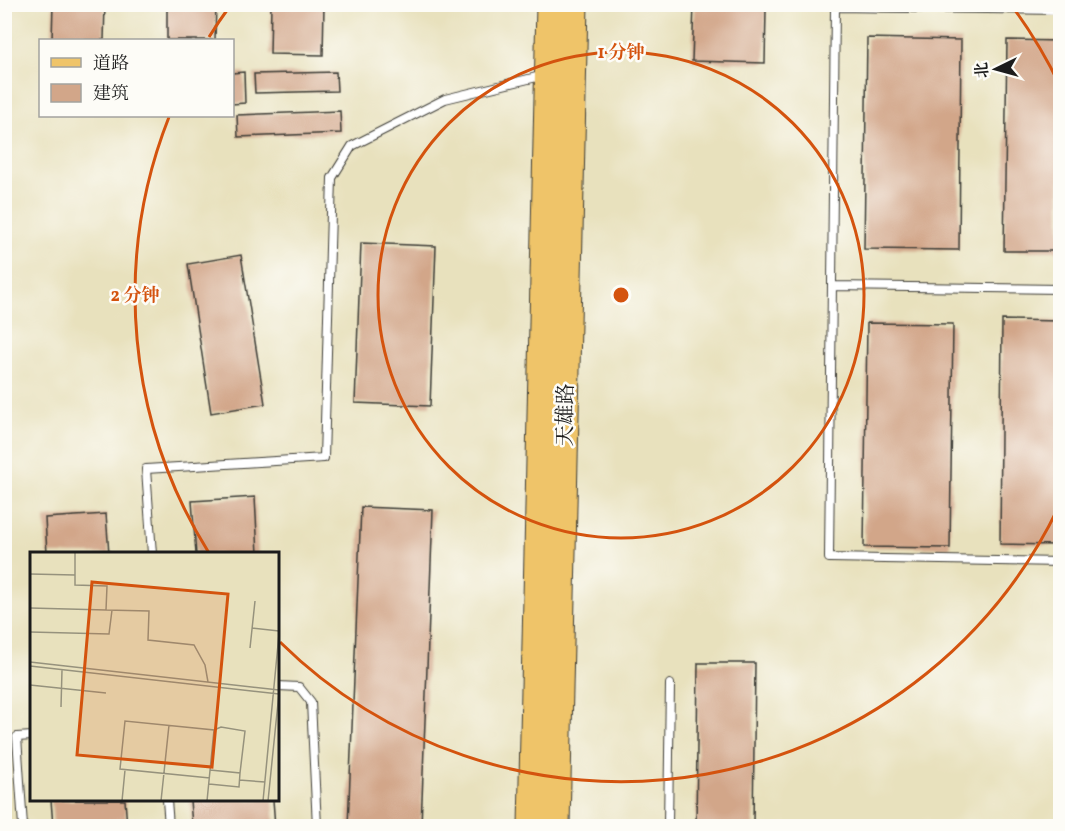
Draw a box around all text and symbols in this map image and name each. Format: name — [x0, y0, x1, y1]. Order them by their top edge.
legend — [39, 39, 234, 117]
north arrow — [966, 39, 1026, 99]
text: 1 分钟 — [598, 41, 644, 66]
text: 道路 — [93, 52, 129, 77]
text: 北 — [971, 61, 995, 79]
text: 建筑 — [93, 82, 129, 107]
text: 2 分钟 — [111, 284, 159, 309]
centre of rings — [611, 285, 631, 305]
street label: 天雄路 — [551, 383, 582, 447]
inset map — [30, 552, 279, 801]

